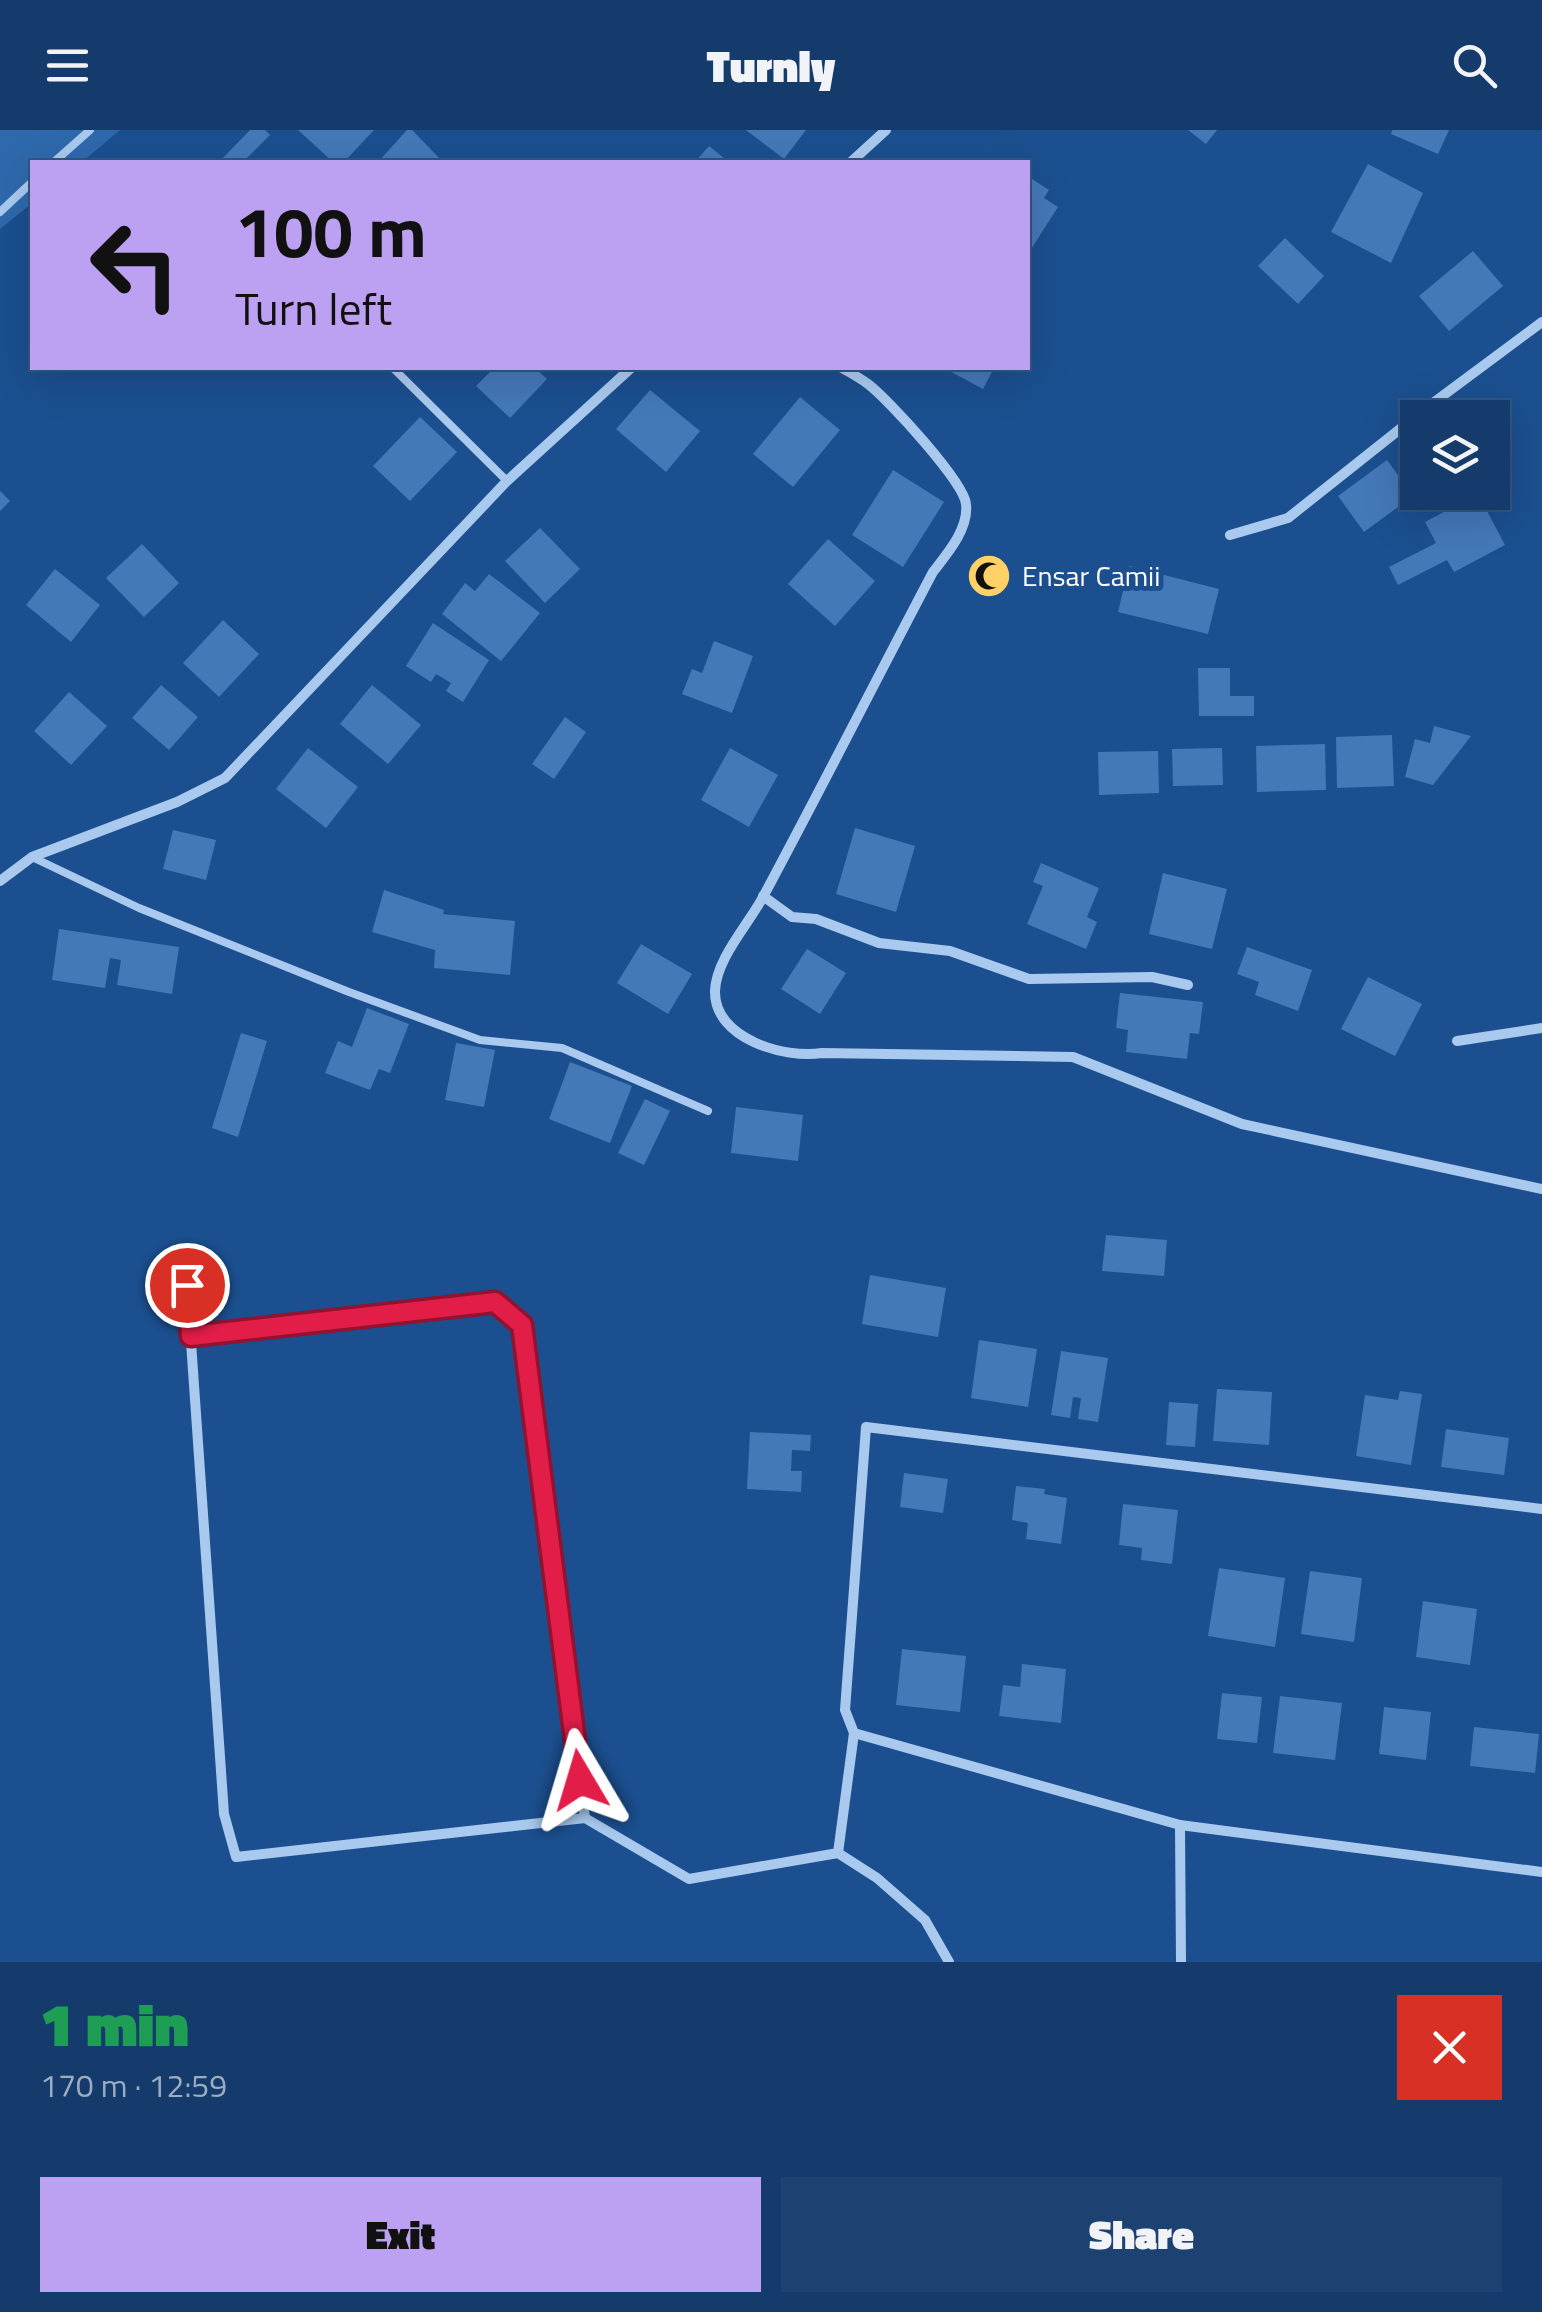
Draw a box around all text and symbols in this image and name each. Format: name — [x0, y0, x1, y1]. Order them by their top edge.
text: Turnly — [707, 31, 835, 99]
icon: menu — [40, 38, 95, 93]
icon: search — [1447, 38, 1502, 93]
text: 100 m — [235, 178, 427, 284]
icon: left — [70, 200, 200, 330]
text: Turn left — [235, 274, 392, 342]
map controls — [1400, 400, 1510, 510]
button: layers — [1400, 400, 1510, 510]
mosque icon: Ensar Camii — [966, 553, 1012, 599]
place label: Ensar Camii — [1022, 554, 1160, 597]
pin — [145, 1243, 230, 1328]
icon: arrive — [160, 1258, 215, 1313]
position arrow — [528, 1728, 632, 1832]
text: 1 min — [40, 1978, 189, 2069]
button: close — [1397, 1995, 1502, 2100]
text: 170 m · 12:59 — [40, 2061, 227, 2109]
button: Exit — [40, 2177, 761, 2292]
button: Share — [781, 2177, 1502, 2292]

